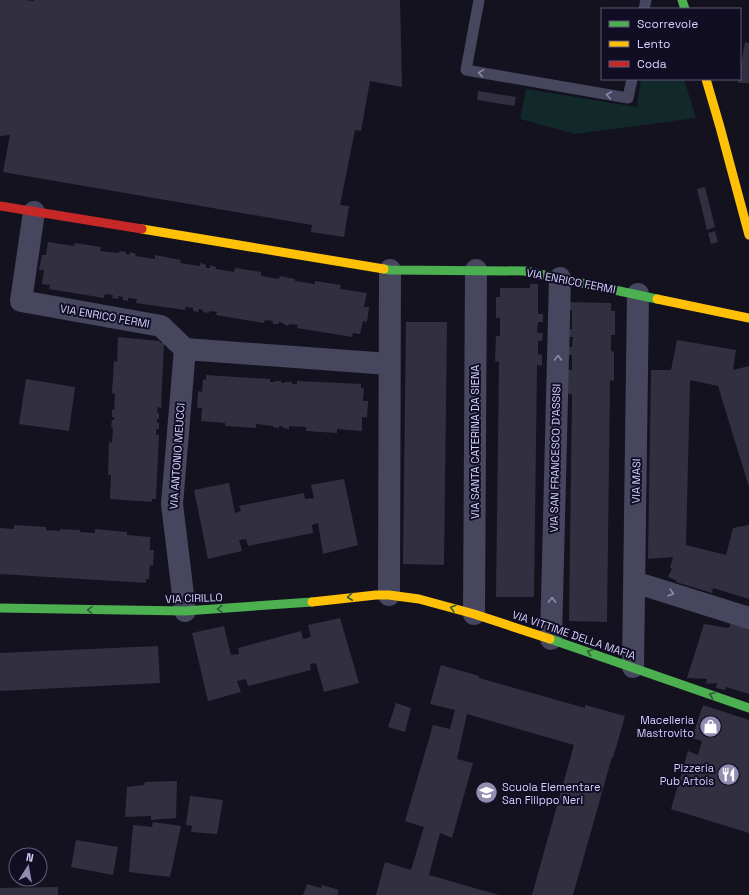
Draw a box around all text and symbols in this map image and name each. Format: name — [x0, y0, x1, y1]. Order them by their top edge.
legend — [601, 8, 741, 80]
text: Scorrevole — [637, 16, 698, 32]
text: Lento — [637, 36, 671, 52]
text: Coda — [637, 56, 667, 72]
one-way arrow — [478, 69, 484, 78]
one-way arrow — [606, 91, 612, 100]
street label: VIA ENRICO FERMI — [525, 265, 617, 297]
street label: VIA ENRICO FERMI — [59, 301, 151, 331]
one-way arrow — [554, 355, 562, 361]
street label: VIA SANTA CATERINA DA SIENA — [468, 365, 482, 519]
street label: VIA SAN FRANCESCO D'ASSISI — [547, 384, 563, 532]
street label: VIA ANTONIO MEUCCI — [166, 402, 188, 510]
street label: VIA MASI — [629, 458, 643, 504]
one-way arrow — [668, 589, 675, 597]
street label: VIA CIRILLO — [165, 590, 223, 606]
one-way arrow — [347, 593, 353, 602]
one-way arrow — [547, 597, 556, 603]
one-way arrow — [449, 604, 456, 613]
one-way arrow — [217, 605, 223, 614]
one-way arrow — [87, 606, 93, 614]
street label: VIA VITTIME DELLA MAFIA — [510, 607, 638, 663]
one-way arrow — [586, 648, 593, 656]
one-way arrow — [709, 692, 716, 700]
place label: Macelleria Mastrovito — [637, 713, 695, 740]
shop icon: Macelleria Mastrovito — [697, 713, 723, 739]
place label: Pizzeria Pub Artois — [660, 761, 715, 788]
restaurant icon: Pizzeria Pub Artois — [716, 761, 742, 787]
school or university icon: Scuola Elementare San Filippo Neri — [473, 780, 499, 806]
place label: Scuola Elementare San Filippo Neri — [502, 780, 600, 807]
north arrow — [8, 847, 48, 887]
text: N — [25, 850, 35, 865]

